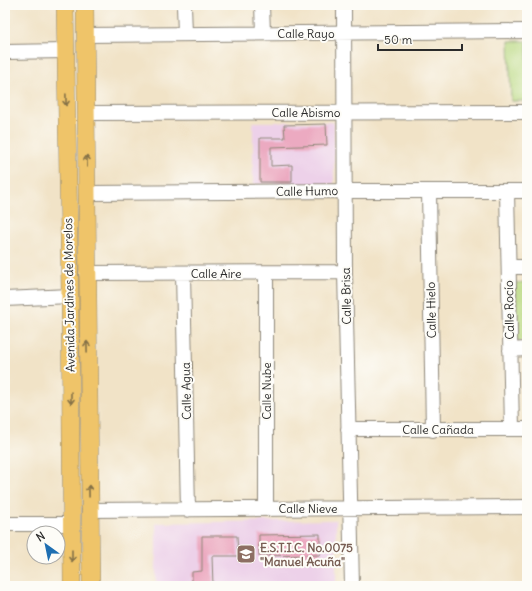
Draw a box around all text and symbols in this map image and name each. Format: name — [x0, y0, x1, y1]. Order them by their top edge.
street label: Calle Rayo — [277, 26, 335, 41]
scale bar — [378, 26, 462, 52]
text: 50 m — [384, 32, 413, 47]
one-way arrow — [62, 93, 70, 106]
street label: Calle Abismo — [271, 105, 341, 120]
one-way arrow — [83, 155, 90, 168]
street label: Calle Humo — [276, 183, 339, 199]
street label: Avenida Jardines de Morelos — [60, 218, 78, 372]
street label: Calle Aire — [191, 266, 241, 281]
street label: Calle Brisa — [338, 267, 354, 325]
street label: Calle Rocío — [501, 280, 517, 340]
street label: Calle Hielo — [423, 281, 439, 338]
one-way arrow — [83, 341, 91, 354]
street label: Calle Agua — [178, 362, 194, 420]
street label: Calle Nube — [259, 362, 274, 420]
one-way arrow — [67, 391, 75, 404]
street label: Calle Cañada — [402, 422, 474, 437]
one-way arrow — [85, 485, 93, 498]
street label: Calle Nieve — [278, 501, 338, 516]
north arrow — [26, 525, 66, 565]
text: N — [34, 529, 48, 545]
place label: E.S.T.I.C. No.0075 "Manuel Acuña" — [260, 540, 353, 569]
school or university icon: E.S.T.I.C. No.0075 "Manuel Acuña" — [235, 543, 257, 565]
one-way arrow — [68, 549, 76, 562]

